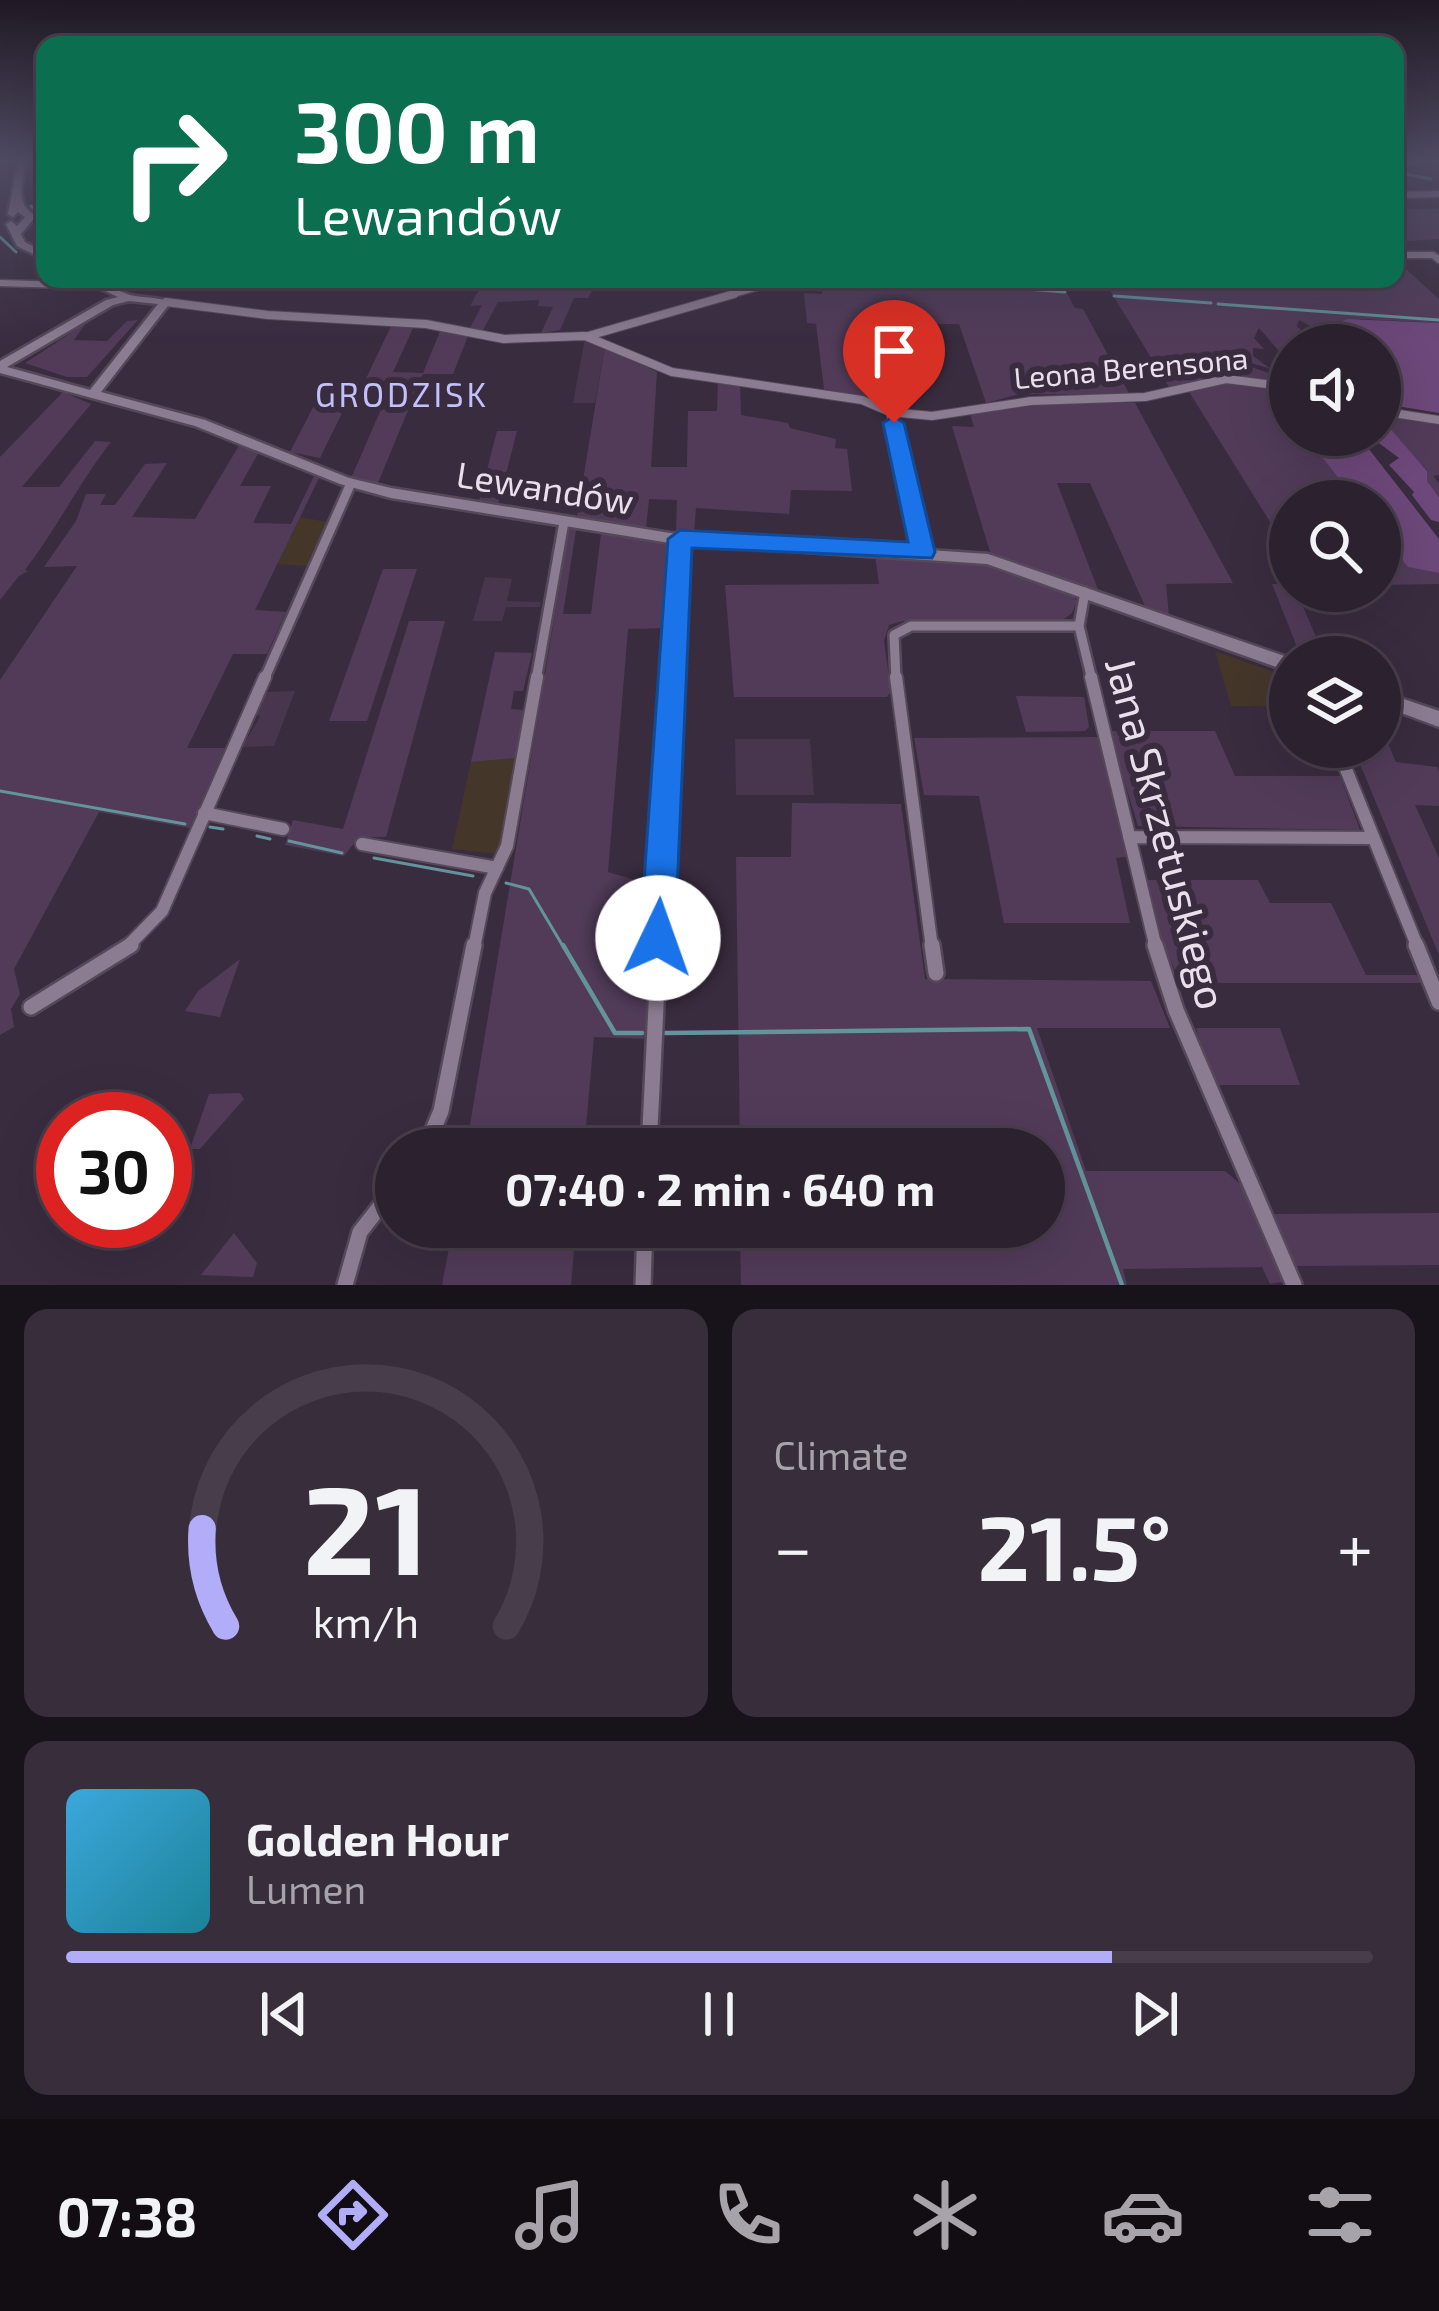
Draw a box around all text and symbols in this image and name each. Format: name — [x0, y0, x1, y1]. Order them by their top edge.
text: 300 m — [294, 79, 540, 180]
icon: right — [96, 84, 252, 240]
text: Lewandów — [294, 181, 562, 246]
pin — [843, 300, 945, 423]
icon: arrive — [861, 318, 927, 384]
map controls — [1269, 324, 1401, 768]
button: sound — [1269, 324, 1401, 456]
street label: Leona Berensona — [1012, 339, 1250, 395]
district label: GRODZISK — [315, 374, 489, 414]
street label: Lewandów — [454, 451, 637, 522]
button: search — [1269, 480, 1401, 612]
button: layers — [1269, 636, 1401, 768]
street label: Jana Skrzetuskiego — [1097, 651, 1239, 1014]
position arrow — [595, 875, 721, 1001]
speed limit sign: 30 — [36, 1092, 192, 1248]
text: 07:40 · 2 min · 640 m — [505, 1161, 935, 1215]
text: Climate — [774, 1431, 908, 1478]
text: 21 — [303, 1450, 429, 1600]
text: 21.5° — [977, 1491, 1171, 1599]
text: − — [774, 1506, 812, 1585]
text: + — [1337, 1506, 1373, 1585]
text: km/h — [312, 1595, 419, 1647]
text: Golden Hour — [246, 1811, 509, 1865]
text: Lumen — [246, 1865, 366, 1912]
icon: previous — [251, 1981, 317, 2047]
icon: pause — [686, 1981, 752, 2047]
icon: next — [1122, 1981, 1188, 2047]
icon: directions — [311, 2173, 395, 2257]
icon: music — [508, 2173, 592, 2257]
icon: phone — [706, 2173, 790, 2257]
icon: climate — [903, 2173, 987, 2257]
icon: car — [1101, 2173, 1185, 2257]
icon: filters — [1298, 2173, 1382, 2257]
text: 07:38 — [57, 2183, 197, 2248]

